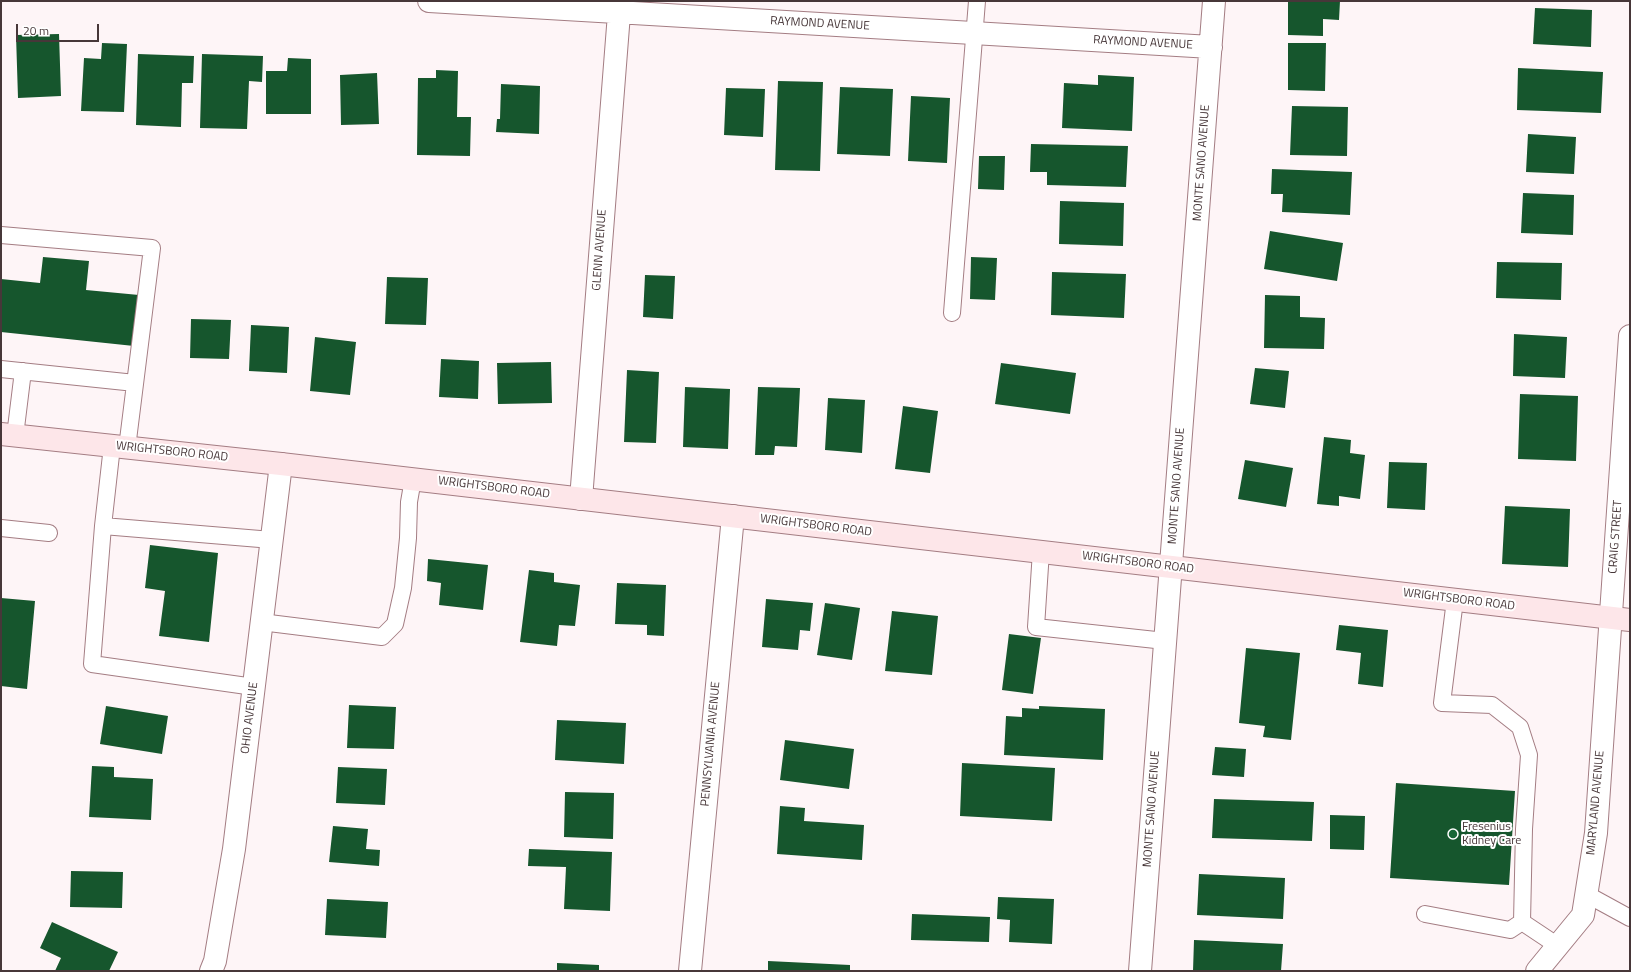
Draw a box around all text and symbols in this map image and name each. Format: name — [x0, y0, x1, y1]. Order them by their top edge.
street label: RAYMOND AVENUE — [770, 14, 870, 34]
scale bar — [18, 16, 101, 42]
text: 20 m — [23, 21, 49, 40]
street label: RAYMOND AVENUE — [1093, 33, 1193, 53]
street label: MONTE SANO AVENUE — [1191, 104, 1213, 222]
street label: GLENN AVENUE — [590, 209, 610, 291]
street label: MONTE SANO AVENUE — [1166, 427, 1188, 545]
street label: WRIGHTSBORO ROAD — [115, 439, 229, 465]
street label: WRIGHTSBORO ROAD — [437, 474, 551, 502]
street label: CRAIG STREET — [1606, 500, 1626, 574]
street label: WRIGHTSBORO ROAD — [759, 512, 873, 540]
street label: WRIGHTSBORO ROAD — [1081, 549, 1195, 577]
street label: WRIGHTSBORO ROAD — [1402, 586, 1516, 614]
street label: OHIO AVENUE — [238, 681, 262, 755]
street label: PENNSYLVANIA AVENUE — [698, 681, 724, 807]
street label: MONTE SANO AVENUE — [1141, 750, 1163, 868]
street label: MARYLAND AVENUE — [1584, 750, 1608, 856]
place label: Fresenius Kidney Care — [1462, 820, 1521, 848]
marker: Fresenius Kidney Care — [1447, 828, 1459, 840]

